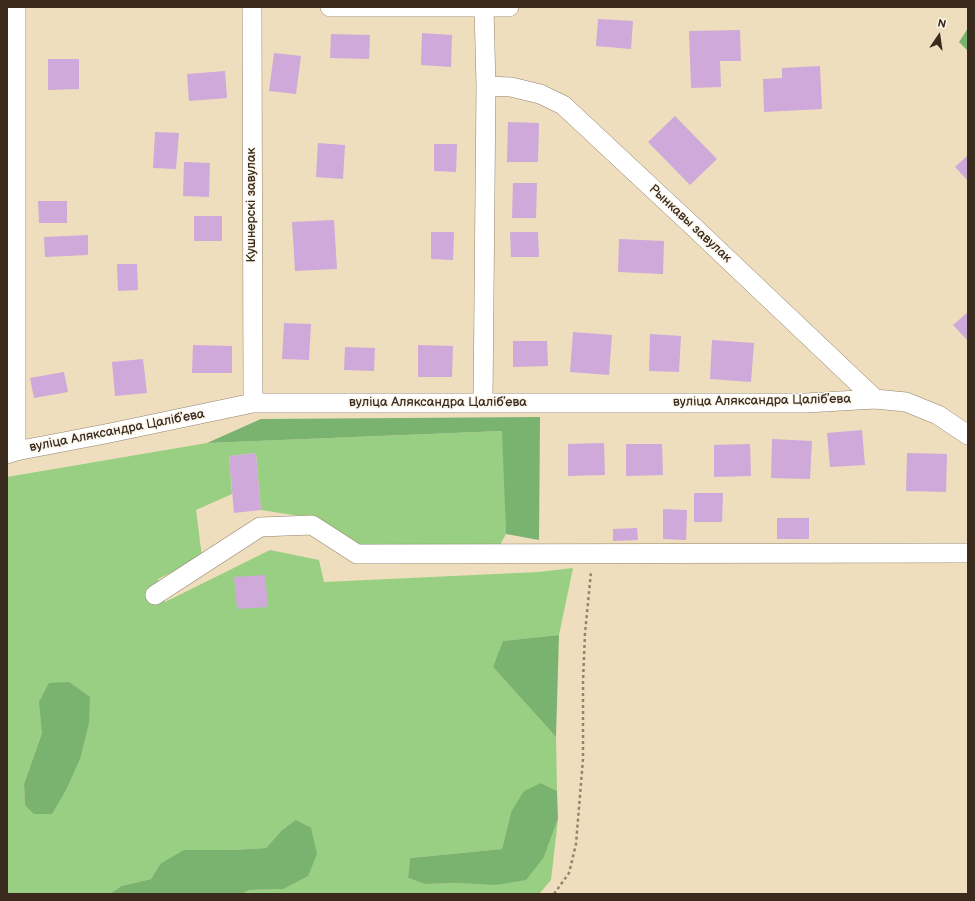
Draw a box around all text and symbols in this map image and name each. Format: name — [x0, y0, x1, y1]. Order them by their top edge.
north arrow — [919, 16, 959, 56]
text: N — [936, 17, 947, 31]
street label: Кушнерскі завулак — [244, 147, 260, 263]
street label: Рынкавы завулак — [645, 182, 735, 266]
street label: вуліца Аляксандра Цалібʼева — [673, 392, 851, 410]
street label: вуліца Аляксандра Цалібʼева — [349, 395, 527, 411]
street label: вуліца Аляксандра Цалібʼева — [28, 406, 206, 456]

